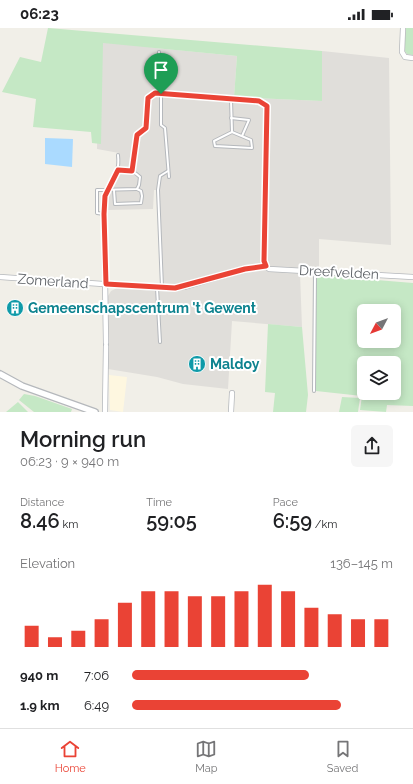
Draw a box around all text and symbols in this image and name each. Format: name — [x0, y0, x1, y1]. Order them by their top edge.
text: 06:23 — [20, 5, 59, 23]
pin — [144, 53, 178, 94]
icon: arrive — [150, 59, 172, 81]
street label: Dreefvelden — [299, 262, 379, 282]
street label: Zomerland — [17, 271, 89, 291]
building icon: Gemeenschapscentrum 't Gewent — [5, 298, 25, 318]
place label: Gemeenschapscentrum 't Gewent — [28, 300, 257, 316]
north arrow — [357, 304, 401, 348]
map controls — [357, 304, 401, 400]
building icon: Maldoy — [187, 354, 207, 374]
place label: Maldoy — [210, 356, 260, 372]
button: layers — [357, 356, 401, 400]
button: share — [351, 425, 393, 467]
text: Morning run — [20, 426, 146, 452]
text: 06:23 · 9 × 940 m — [20, 454, 119, 469]
text: Distance — [20, 496, 64, 509]
text: Time — [146, 496, 172, 509]
text: Pace — [273, 496, 298, 509]
text: 8.46 — [20, 509, 60, 533]
text: 59:05 — [146, 509, 197, 533]
text: 6:59 — [273, 509, 312, 533]
text: km — [60, 518, 78, 531]
text: /km — [312, 518, 337, 531]
text: Elevation — [20, 556, 75, 571]
text: 136–145 m — [330, 556, 393, 571]
text: 940 m — [20, 668, 58, 683]
text: 7:06 — [84, 668, 109, 683]
text: 1.9 km — [20, 698, 59, 713]
text: 6:49 — [84, 698, 109, 713]
tab: Home — [55, 738, 86, 775]
tab: Map — [195, 738, 218, 775]
tab: Saved — [327, 738, 358, 775]

